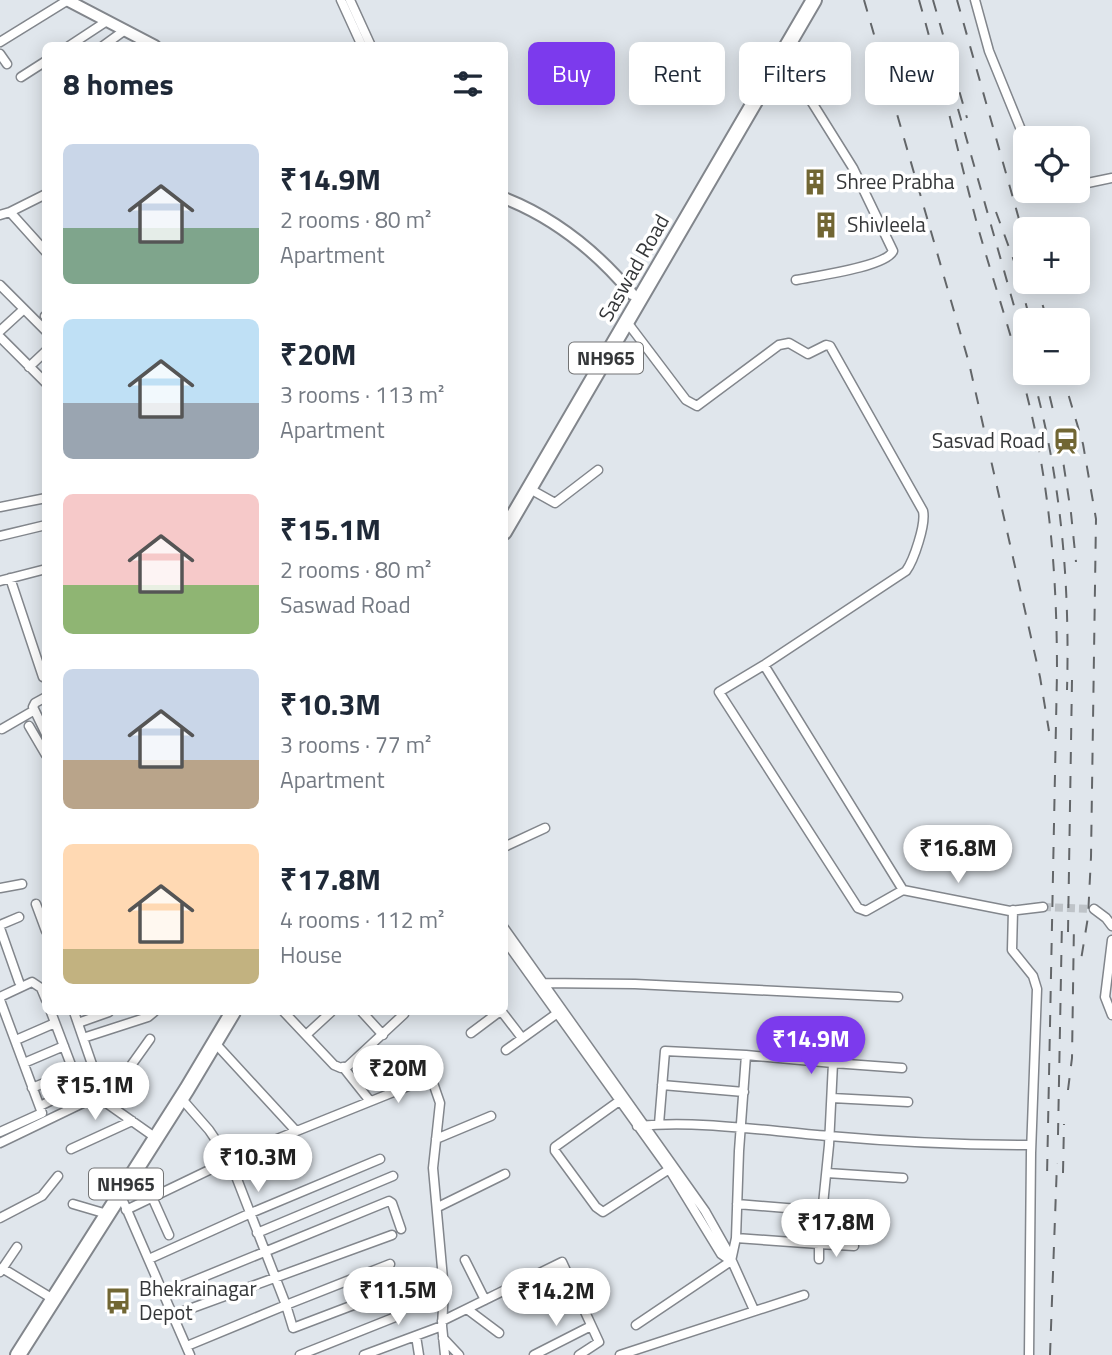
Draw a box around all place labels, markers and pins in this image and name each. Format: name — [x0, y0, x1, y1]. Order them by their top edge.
place label: Shree Prabha — [836, 165, 955, 197]
building icon: Shree Prabha — [800, 167, 830, 197]
place label: Shivleela — [847, 208, 926, 240]
building icon: Shivleela — [811, 210, 841, 240]
place label: Sasvad Road — [932, 424, 1045, 456]
station icon: Sasvad Road — [1051, 426, 1081, 456]
pin: ₹16.8M — [901, 826, 1015, 885]
pin: ₹14.9M — [754, 1016, 868, 1076]
pin: ₹20M — [357, 1046, 439, 1105]
pin: ₹15.1M — [38, 1062, 152, 1122]
pin: ₹10.3M — [201, 1134, 315, 1194]
pin: ₹17.8M — [779, 1200, 893, 1259]
pin: ₹11.5M — [341, 1268, 455, 1327]
pin: ₹14.2M — [499, 1268, 613, 1328]
place label: Bhekrainagar Depot — [139, 1272, 257, 1328]
bus stop icon: Bhekrainagar Depot — [103, 1286, 133, 1316]

